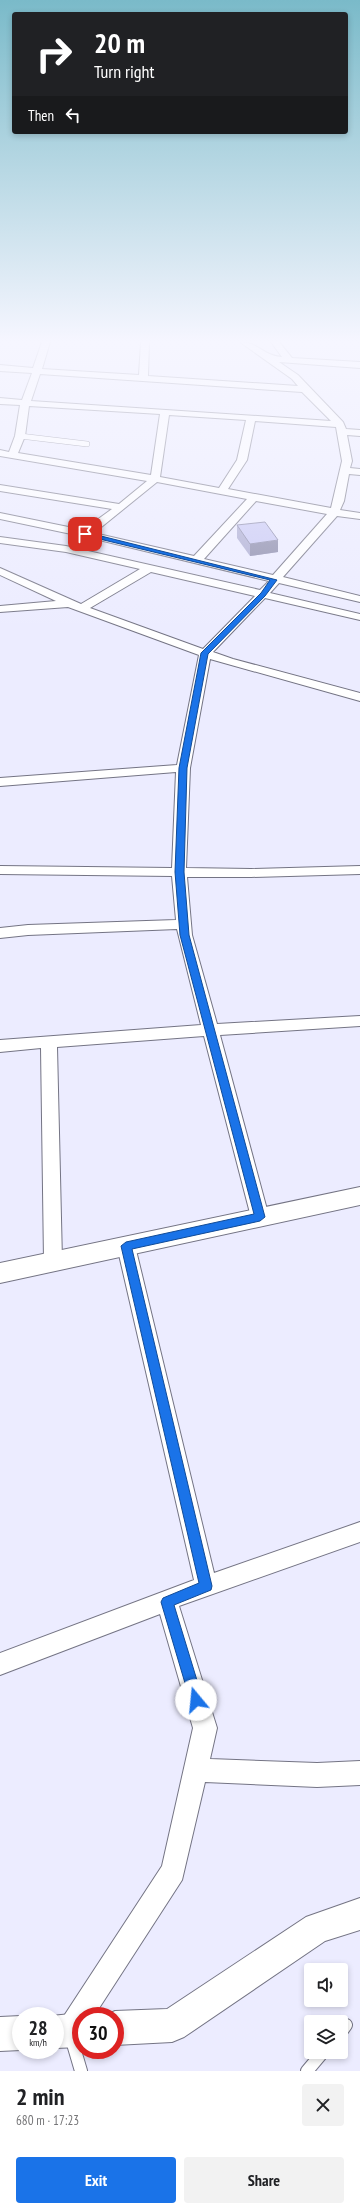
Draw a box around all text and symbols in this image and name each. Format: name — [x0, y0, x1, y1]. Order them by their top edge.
text: 20 m — [94, 24, 145, 61]
icon: right — [28, 28, 80, 80]
text: Turn right — [94, 60, 154, 83]
icon: left — [62, 104, 84, 126]
text: Then — [28, 106, 54, 125]
pin — [68, 517, 102, 551]
icon: arrive — [74, 523, 96, 545]
position arrow — [175, 1679, 217, 1721]
map controls — [304, 1963, 348, 2059]
button: sound — [304, 1963, 348, 2007]
speed limit sign: 30 — [72, 2007, 124, 2059]
text: 28 — [28, 2015, 48, 2041]
button: layers — [304, 2015, 348, 2059]
text: km/h — [29, 2036, 47, 2049]
text: 2 min — [16, 2081, 64, 2112]
button: close — [302, 2084, 344, 2126]
text: 680 m · 17:23 — [16, 2112, 79, 2129]
button: Exit — [16, 2157, 176, 2203]
button: Share — [184, 2157, 344, 2203]

